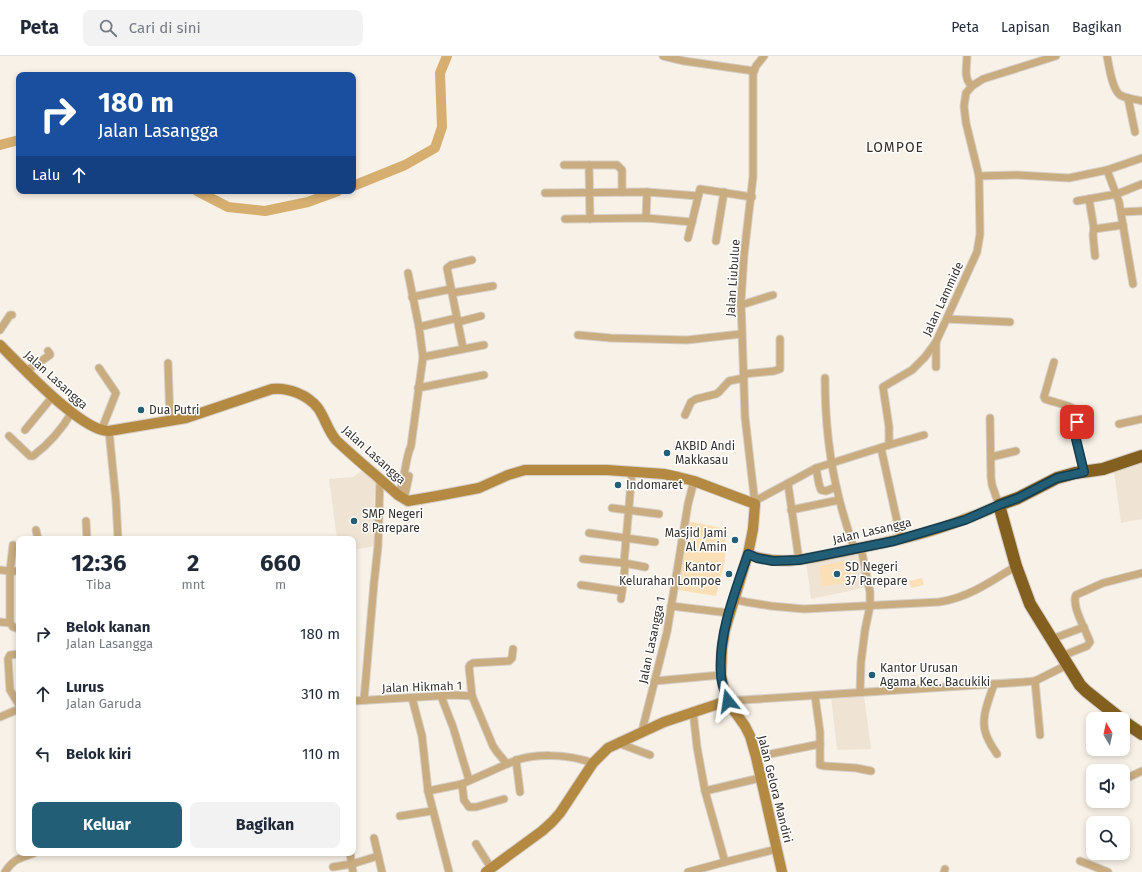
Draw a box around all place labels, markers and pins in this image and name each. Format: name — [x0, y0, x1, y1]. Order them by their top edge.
place label: Dua Putri — [149, 403, 199, 417]
marker: Dua Putri — [136, 405, 146, 415]
pin — [1060, 405, 1094, 439]
place label: AKBID Andi Makkasau — [675, 439, 735, 467]
marker: AKBID Andi Makkasau — [662, 448, 672, 458]
place label: Indomaret — [626, 478, 683, 492]
marker: Indomaret — [613, 480, 623, 490]
place label: SMP Negeri 8 Parepare — [362, 507, 423, 535]
marker: SMP Negeri 8 Parepare — [349, 516, 359, 526]
place label: Masjid Jami Al Amin — [665, 526, 727, 554]
marker: Masjid Jami Al Amin — [730, 535, 740, 545]
place label: Kantor Kelurahan Lompoe — [619, 560, 721, 588]
place label: SD Negeri 37 Parepare — [845, 560, 907, 588]
marker: Kantor Kelurahan Lompoe — [724, 569, 734, 579]
marker: SD Negeri 37 Parepare — [832, 569, 842, 579]
place label: Kantor Urusan Agama Kec. Bacukiki — [880, 661, 990, 689]
marker: Kantor Urusan Agama Kec. Bacukiki — [867, 670, 877, 680]

